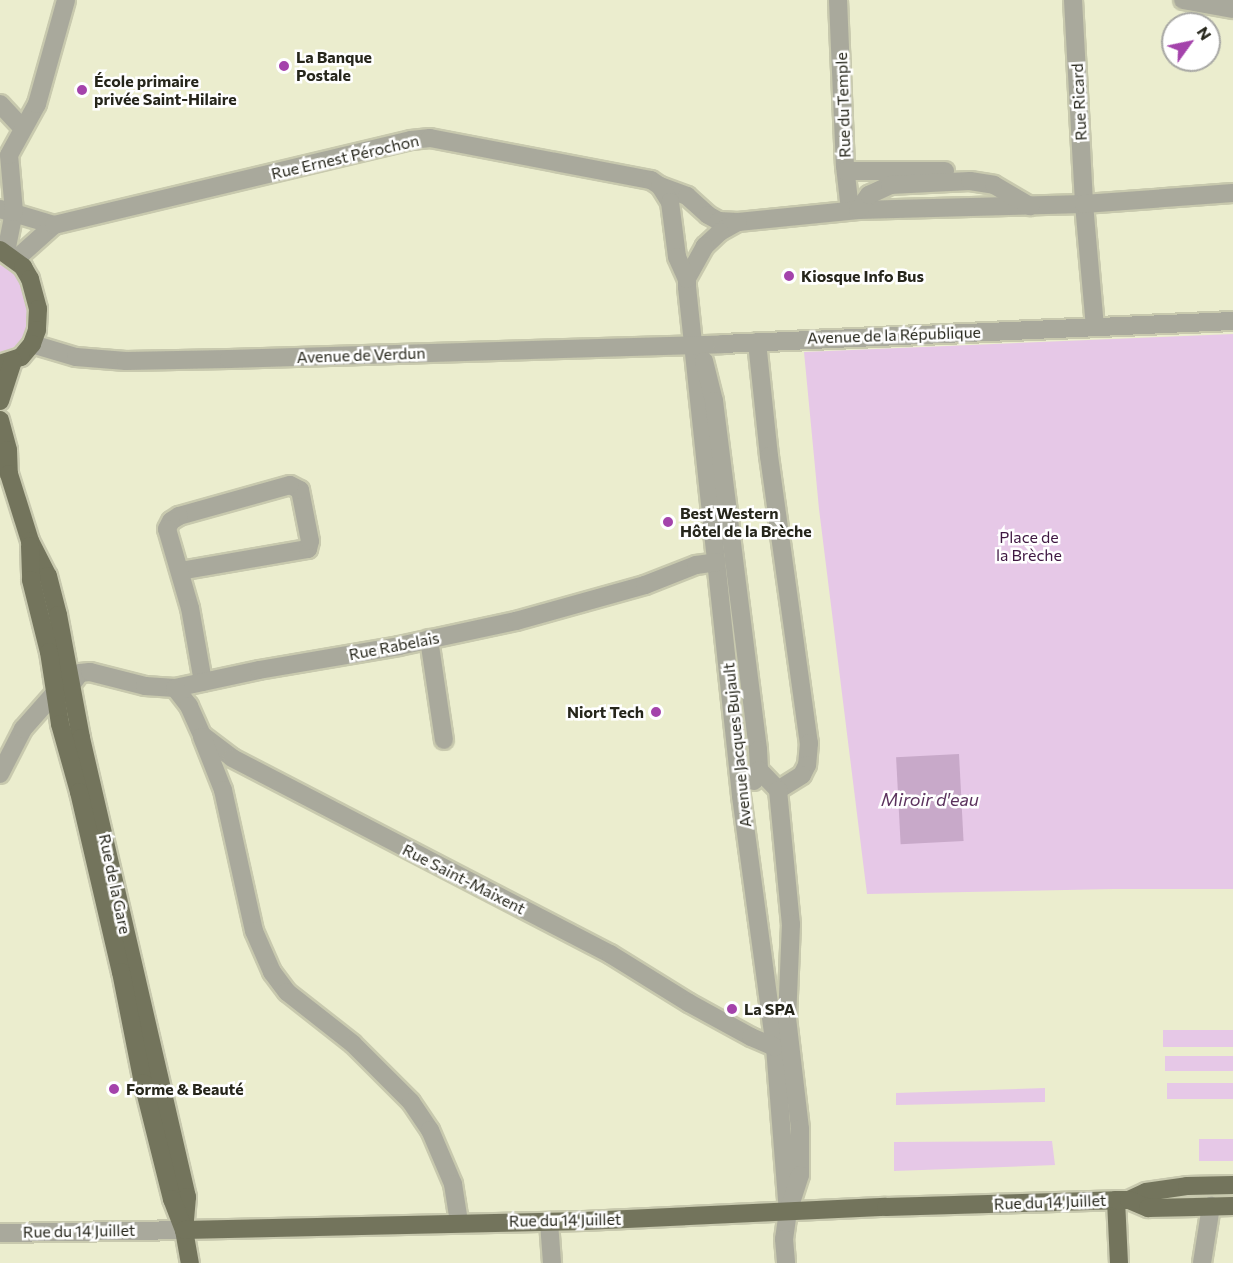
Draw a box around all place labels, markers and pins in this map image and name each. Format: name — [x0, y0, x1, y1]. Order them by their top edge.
place label: La Banque Postale — [296, 47, 372, 85]
marker: La Banque Postale — [277, 59, 291, 73]
place label: École primaire privée Saint-Hilaire — [94, 71, 237, 109]
marker: École primaire privée Saint-Hilaire — [75, 83, 89, 97]
place label: Kiosque Info Bus — [801, 266, 924, 286]
marker: Kiosque Info Bus — [782, 269, 796, 283]
place label: Best Western Hôtel de la Brèche — [680, 503, 812, 541]
marker: Best Western Hôtel de la Brèche — [661, 515, 675, 529]
place label: Niort Tech — [567, 702, 644, 722]
marker: Niort Tech — [649, 705, 663, 719]
place label: La SPA — [744, 999, 795, 1019]
marker: La SPA — [725, 1002, 739, 1016]
place label: Forme & Beauté — [126, 1079, 244, 1099]
marker: Forme & Beauté — [107, 1082, 121, 1096]

